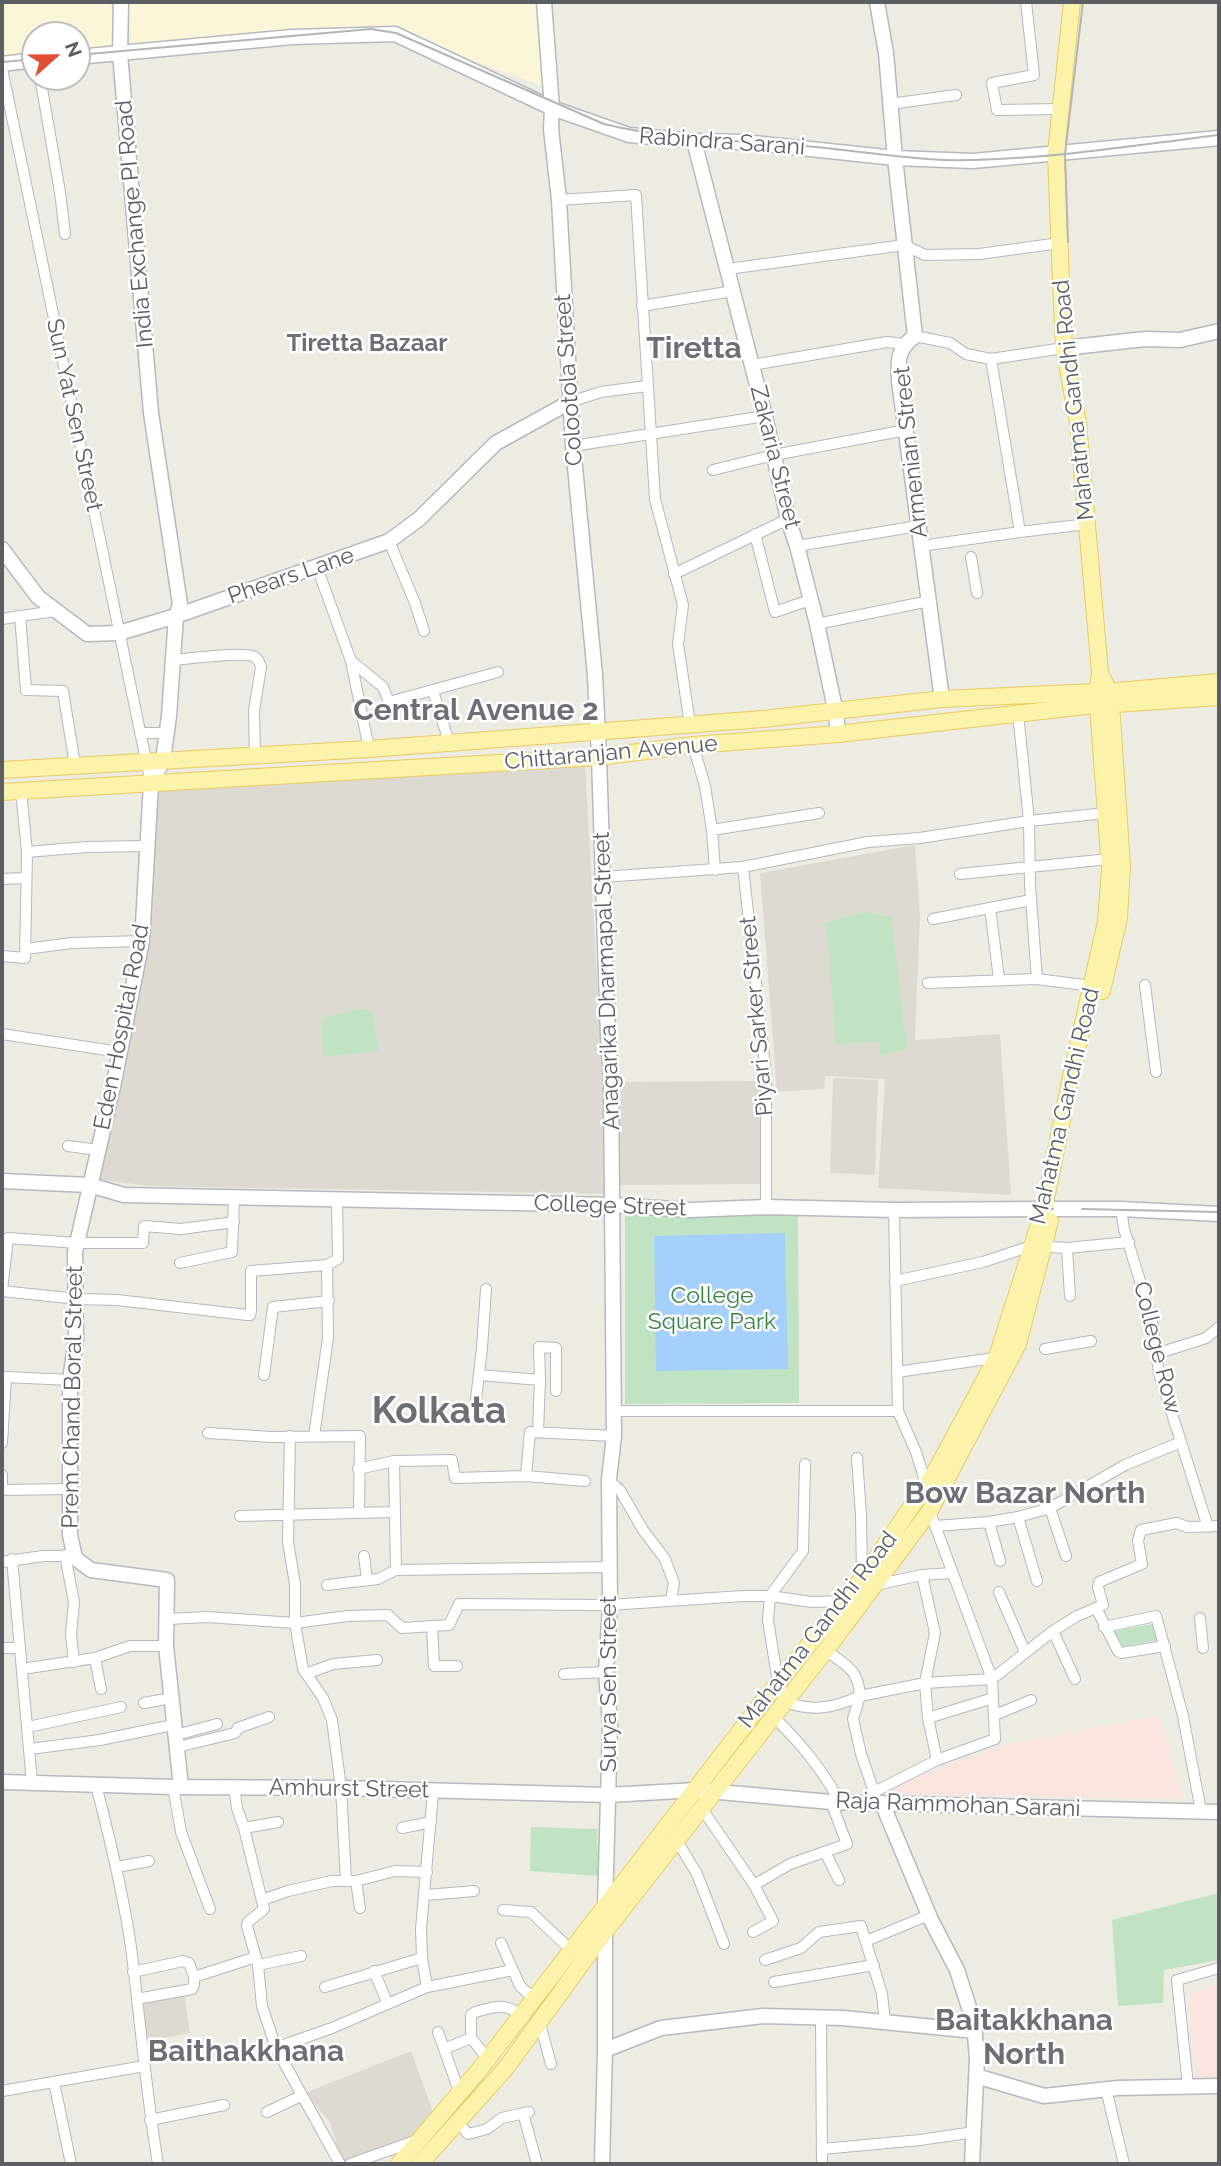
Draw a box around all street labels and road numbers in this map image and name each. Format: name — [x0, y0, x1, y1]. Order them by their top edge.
street label: India Exchange PI Road — [110, 99, 160, 349]
street label: Rabindra Sarani — [638, 122, 806, 162]
street label: Mahatma Gandhi Road — [1048, 278, 1100, 522]
street label: Colootola Street — [549, 293, 589, 467]
street label: Sun Yat Sen Street — [40, 316, 108, 514]
street label: Armenian Street — [888, 365, 934, 539]
street label: Zakaria Street — [744, 382, 806, 532]
street label: Phears Lane — [224, 542, 358, 610]
street label: Chittaranjan Avenue — [503, 730, 719, 776]
street label: Anagarika Dharmapal Street — [588, 831, 626, 1131]
street label: Piyari Sarker Street — [735, 915, 779, 1117]
street label: Eden Hospital Road — [89, 922, 155, 1132]
street label: Mahatma Gandhi Road — [1024, 985, 1106, 1227]
street label: College Street — [533, 1190, 687, 1222]
street label: Prem Chand Boral Street — [57, 1265, 89, 1529]
street label: College Row — [1127, 1279, 1187, 1417]
street label: Mahatma Gandhi Road — [733, 1526, 903, 1734]
street label: Surya Sen Street — [595, 1596, 623, 1772]
street label: Amhurst Street — [269, 1774, 429, 1804]
street label: Raja Rammohan Sarani — [835, 1787, 1081, 1823]

